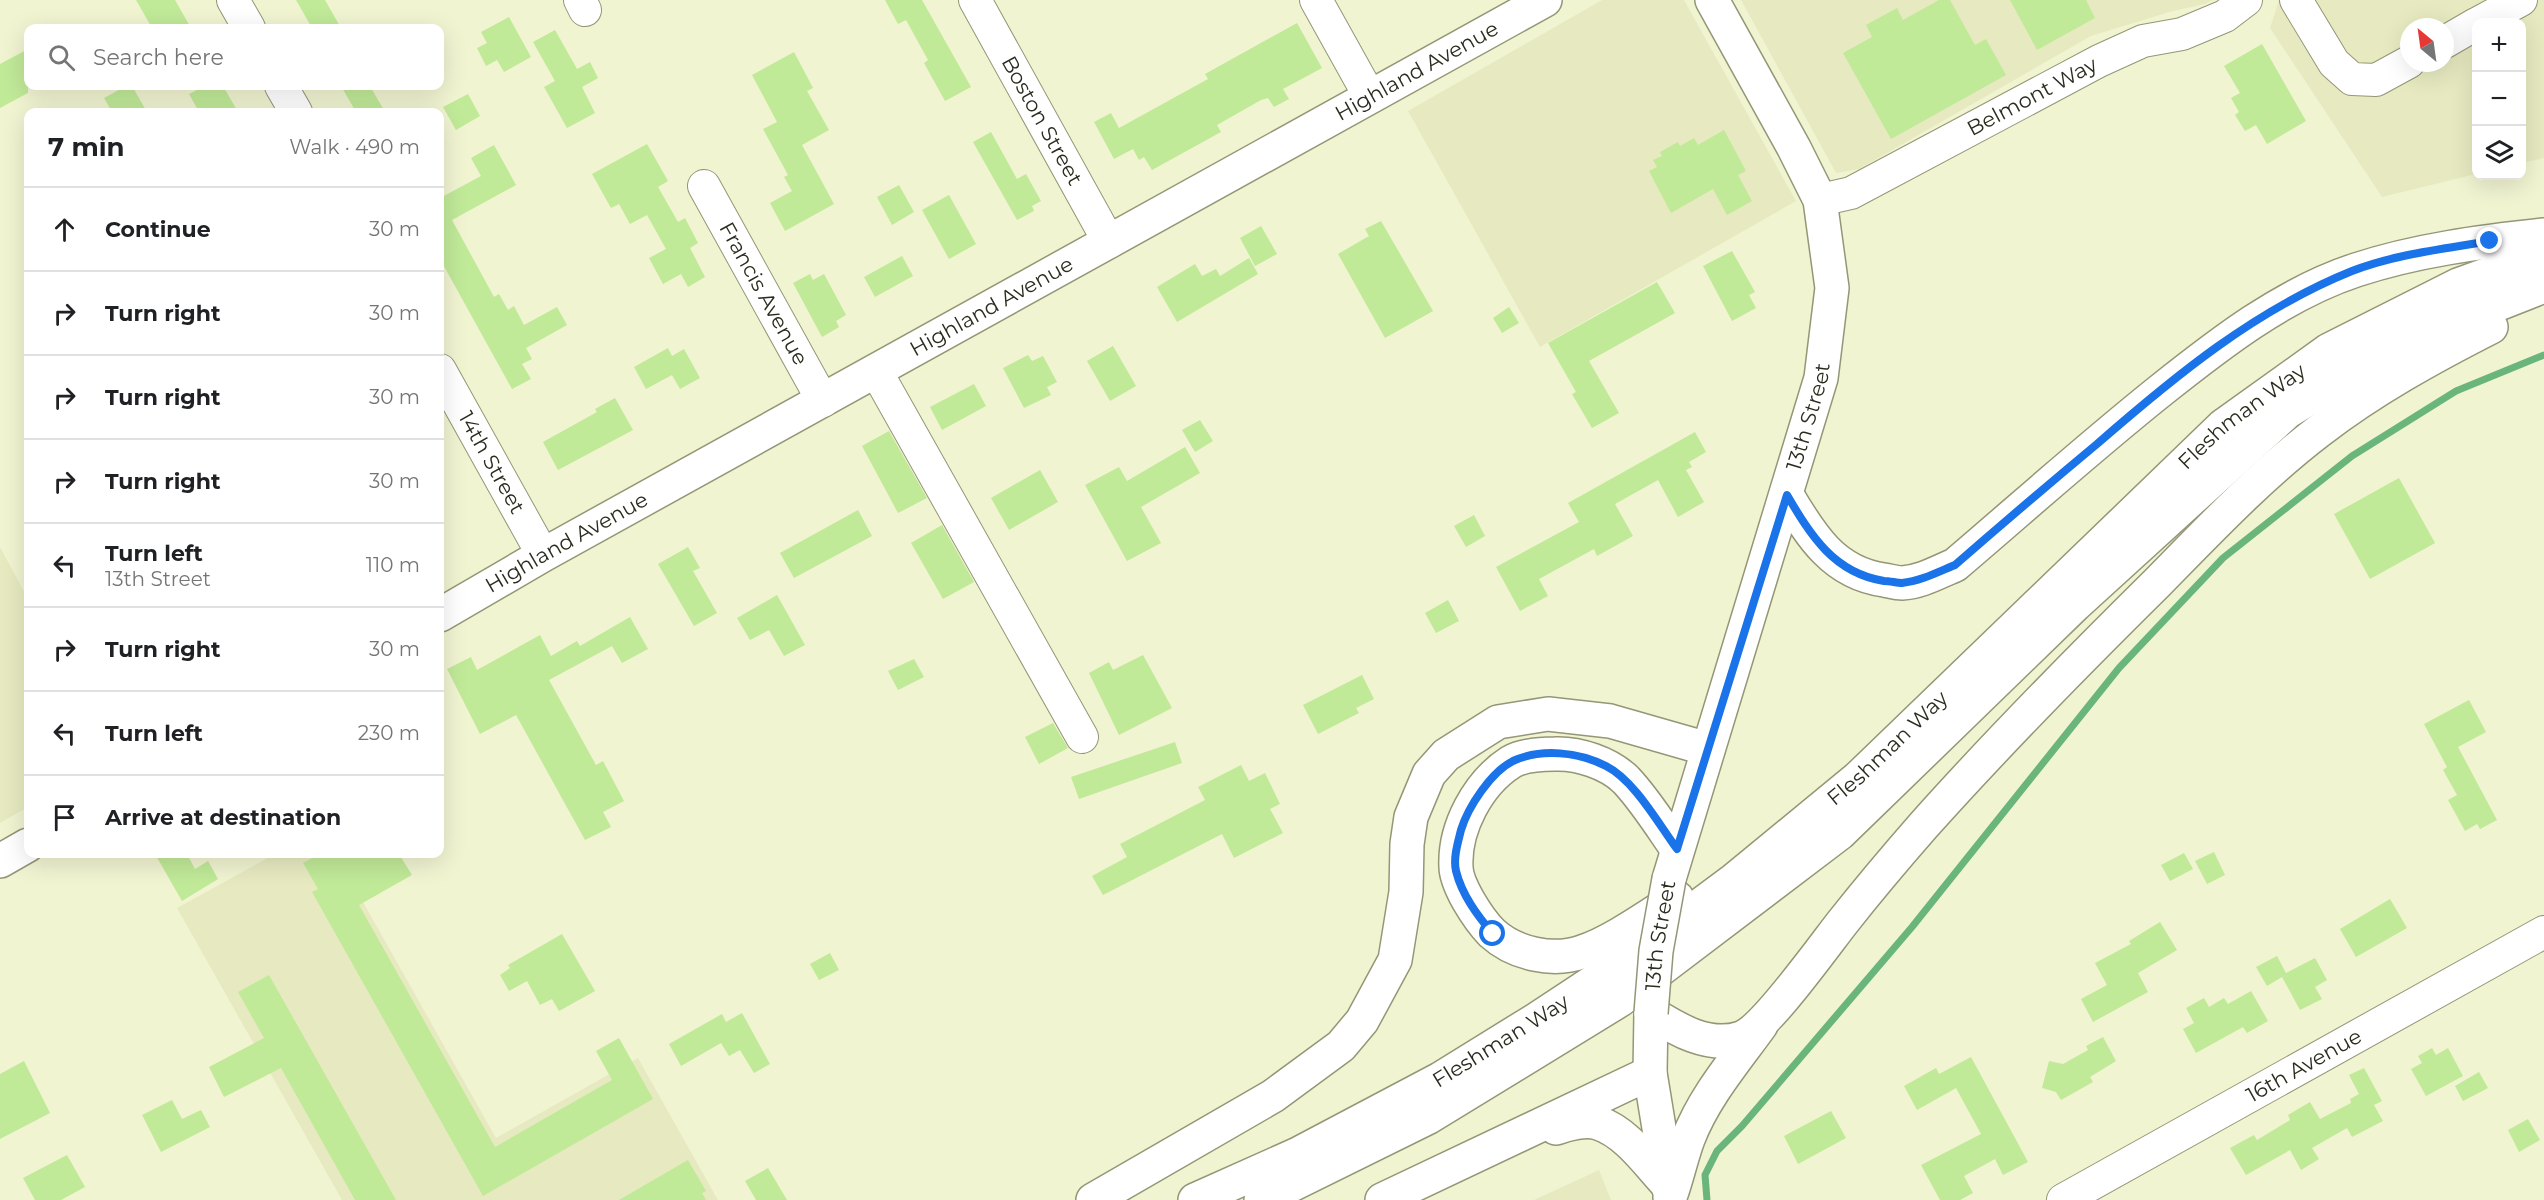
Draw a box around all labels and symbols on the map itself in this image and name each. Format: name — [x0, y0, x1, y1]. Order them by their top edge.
street label: Highland Avenue — [1331, 15, 1502, 126]
north arrow — [2400, 18, 2454, 72]
street label: Belmont Way — [1963, 51, 2102, 141]
street label: Boston Street — [997, 52, 1088, 189]
street label: Francis Avenue — [714, 217, 814, 369]
route end — [2476, 227, 2502, 253]
street label: Highland Avenue — [905, 251, 1077, 361]
street label: Fleshman Way — [2173, 358, 2311, 474]
street label: 13th Street — [1781, 361, 1835, 474]
street label: 14th Street — [454, 407, 530, 518]
street label: Highland Avenue — [481, 486, 652, 598]
street label: Fleshman Way — [1822, 685, 1953, 810]
street label: 13th Street — [1640, 878, 1680, 992]
route start — [1479, 920, 1505, 946]
street label: Fleshman Way — [1428, 988, 1574, 1093]
street label: 16th Avenue — [2242, 1023, 2366, 1107]

